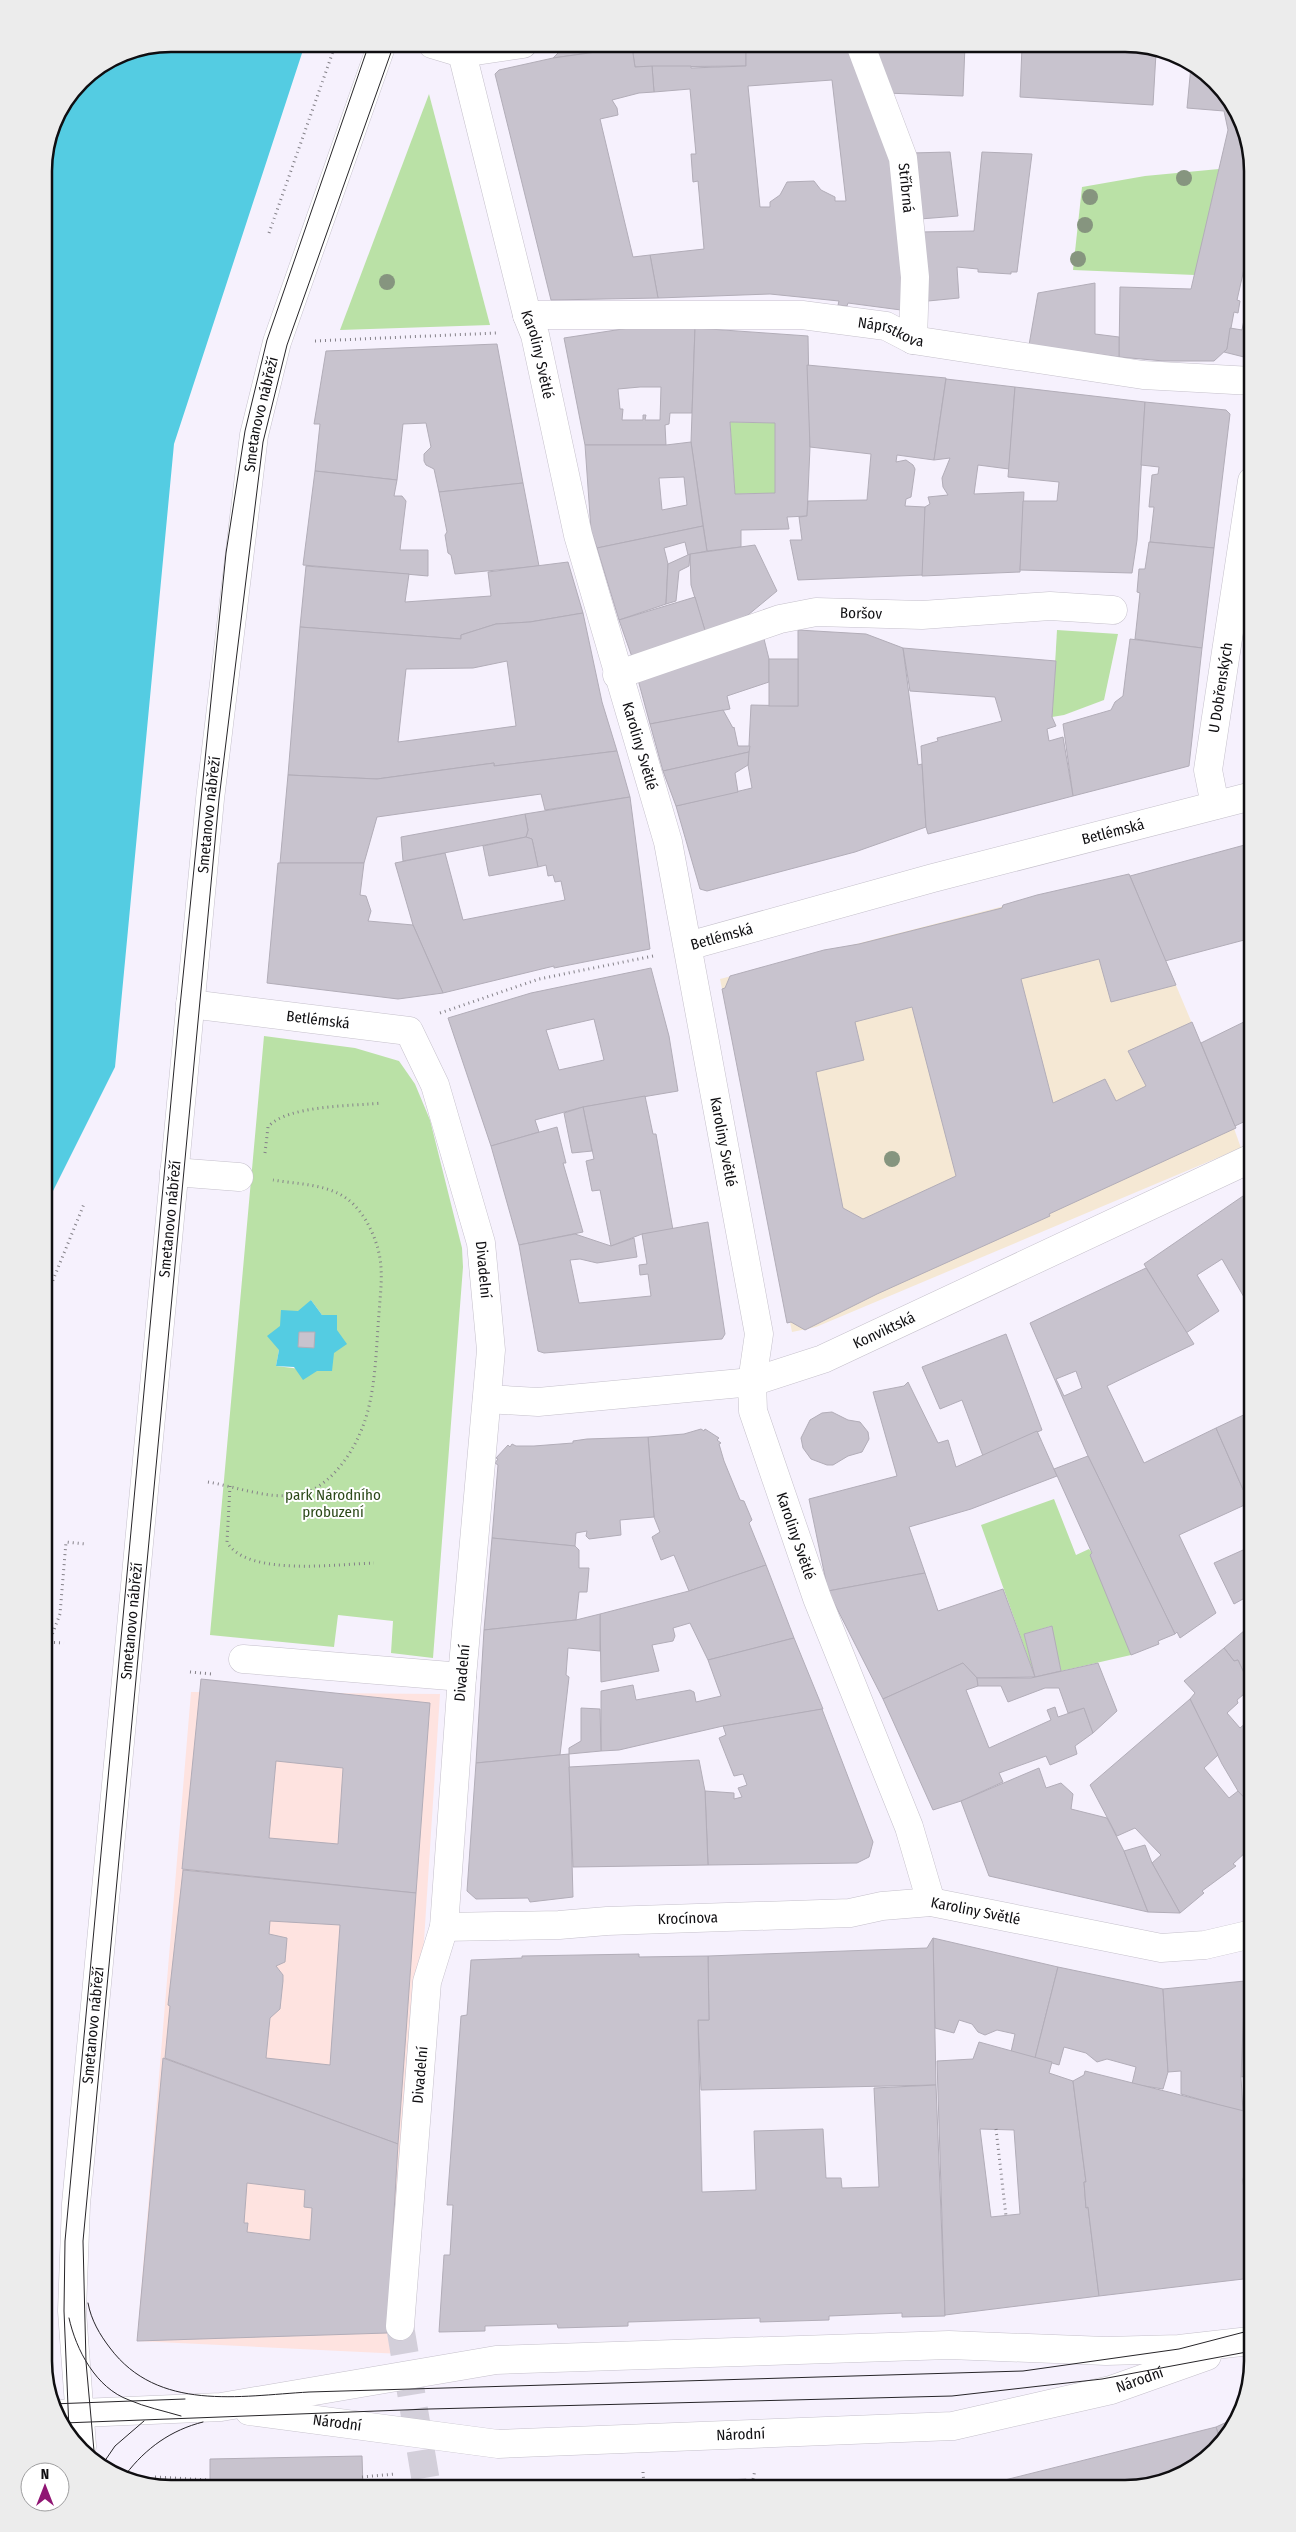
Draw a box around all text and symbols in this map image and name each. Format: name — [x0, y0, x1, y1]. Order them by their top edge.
street label: Stříbrná — [895, 162, 917, 214]
street label: Karoliny Světlé — [517, 308, 557, 401]
street label: Náprstkova — [857, 313, 925, 350]
street label: Smetanovo nábřeží — [241, 355, 282, 473]
street label: Boršov — [840, 604, 883, 623]
street label: U Dobřenských — [1205, 641, 1236, 734]
street label: Karoliny Světlé — [618, 700, 661, 792]
street label: Smetanovo nábřeží — [194, 755, 224, 874]
street label: Betlémská — [1080, 815, 1146, 848]
street label: Betlémská — [689, 919, 755, 954]
street label: Betlémská — [285, 1007, 351, 1033]
street label: Karoliny Světlé — [706, 1095, 741, 1188]
street label: Smetanovo nábřeží — [155, 1159, 185, 1278]
street label: Divadelní — [472, 1240, 495, 1299]
street label: Konviktská — [850, 1308, 918, 1353]
park label: park Národního probuzení — [285, 1486, 381, 1521]
street label: Karoliny Světlé — [773, 1490, 819, 1582]
street label: Smetanovo nábřeží — [117, 1562, 146, 1680]
street label: Divadelní — [451, 1643, 473, 1702]
street label: Karoliny Světlé — [929, 1893, 1022, 1929]
street label: Krocínova — [657, 1908, 718, 1928]
street label: Smetanovo nábřeží — [79, 1966, 108, 2085]
street label: Divadelní — [409, 2045, 431, 2104]
street label: Národní — [1114, 2363, 1166, 2396]
street label: Národní — [312, 2411, 363, 2435]
street label: Národní — [716, 2424, 766, 2444]
north arrow — [20, 2462, 70, 2512]
text: N — [41, 2466, 49, 2483]

